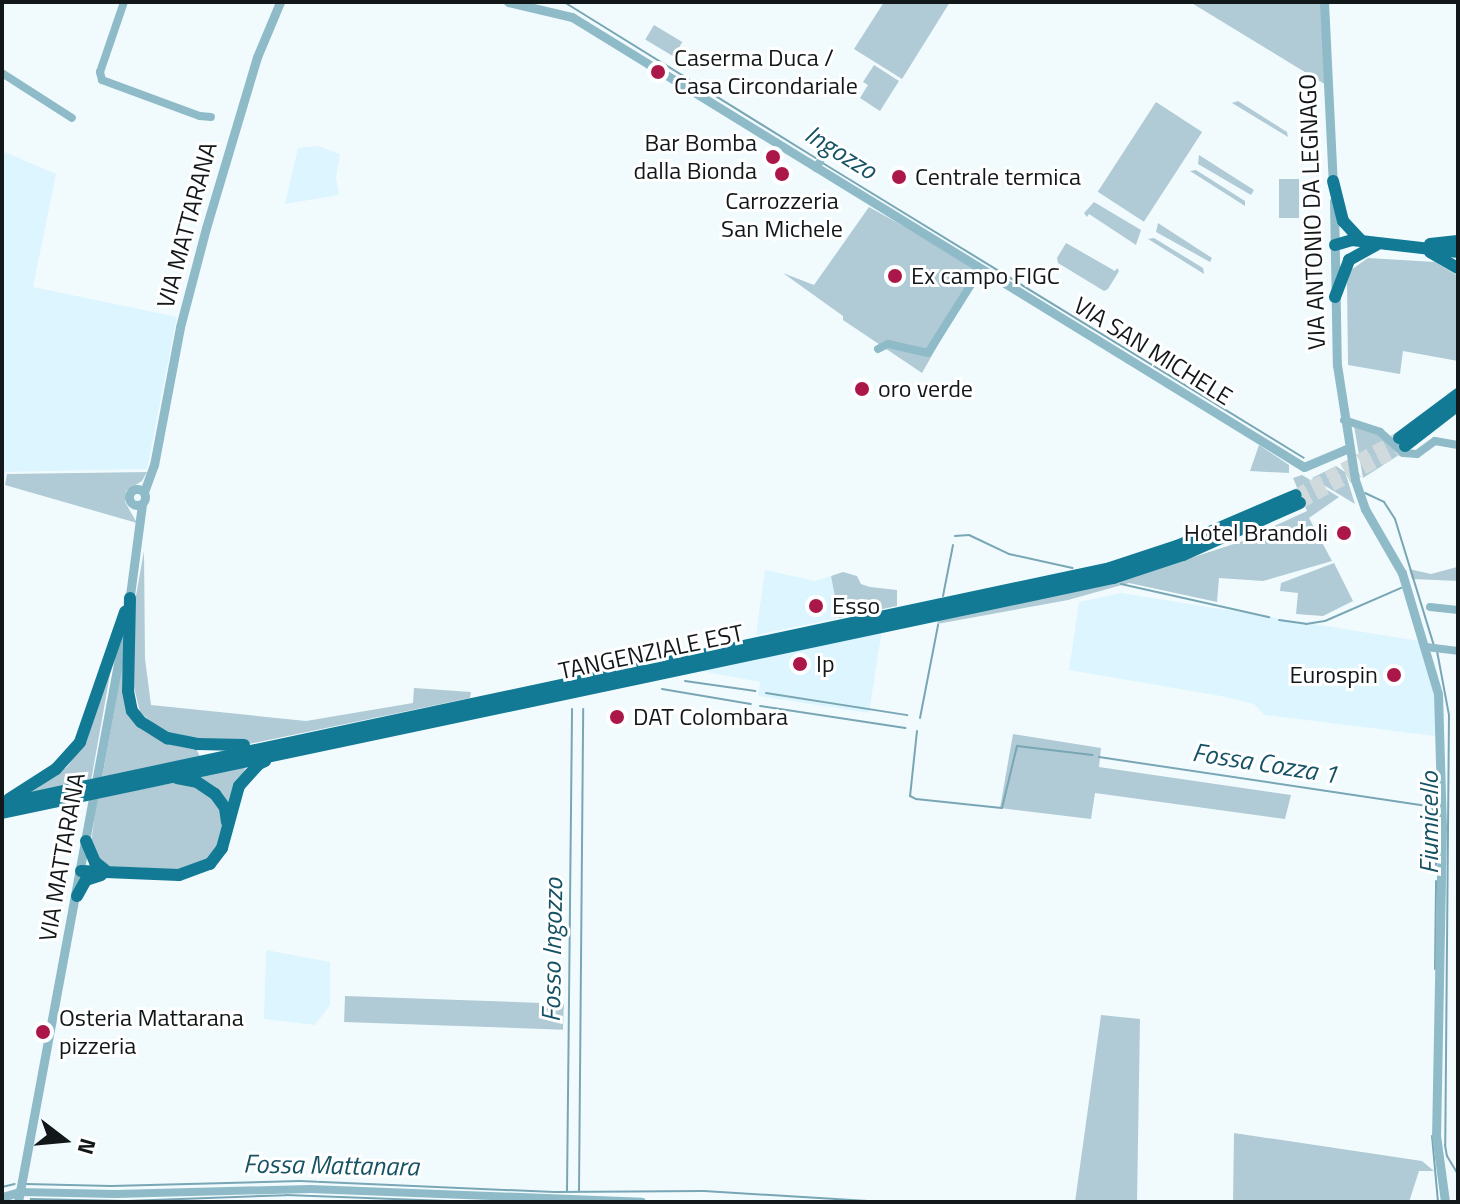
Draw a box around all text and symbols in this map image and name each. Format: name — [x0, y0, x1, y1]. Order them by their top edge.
place label: Caserma Duca / Casa Circondariale — [674, 44, 858, 100]
marker: Caserma Duca / Casa Circondariale — [649, 63, 667, 81]
street label: VIA ANTONIO DA LEGNAGO — [1293, 73, 1331, 351]
water label: Ingozzo — [800, 118, 882, 186]
place label: Bar Bomba dalla Bionda — [634, 129, 757, 185]
street label: VIA MATTARANA — [151, 139, 223, 311]
marker: Bar Bomba dalla Bionda — [764, 148, 782, 166]
place label: Centrale termica — [915, 163, 1081, 191]
marker: Carrozzeria San Michele — [773, 165, 791, 183]
marker: Centrale termica — [890, 168, 908, 186]
place label: Carrozzeria San Michele — [721, 187, 843, 243]
place label: Ex campo FIGC — [911, 262, 1060, 290]
marker: Ex campo FIGC — [886, 267, 904, 285]
street label: VIA SAN MICHELE — [1068, 291, 1238, 411]
place label: oro verde — [878, 375, 973, 403]
marker: oro verde — [853, 380, 871, 398]
place label: Hotel Brandoli — [1184, 519, 1328, 547]
marker: Hotel Brandoli — [1335, 524, 1353, 542]
place label: Esso — [832, 592, 880, 620]
marker: Esso — [807, 597, 825, 615]
street label: TANGENZIALE EST — [556, 618, 746, 686]
place label: Ip — [816, 650, 835, 678]
marker: Ip — [791, 655, 809, 673]
place label: Eurospin — [1289, 661, 1378, 689]
marker: Eurospin — [1385, 666, 1403, 684]
place label: DAT Colombara — [633, 703, 788, 731]
marker: DAT Colombara — [608, 708, 626, 726]
water label: Fossa Cozza 1 — [1190, 736, 1340, 790]
street label: VIA MATTARANA — [33, 770, 91, 944]
water label: Fiumicello — [1413, 772, 1445, 874]
water label: Fosso Ingozzo — [535, 878, 569, 1022]
place label: Osteria Mattarana pizzeria — [59, 1004, 244, 1060]
marker: Osteria Mattarana pizzeria — [34, 1023, 52, 1041]
north arrow — [24, 1100, 104, 1180]
text: N — [69, 1135, 106, 1159]
water label: Fossa Mattanara — [243, 1148, 419, 1182]

